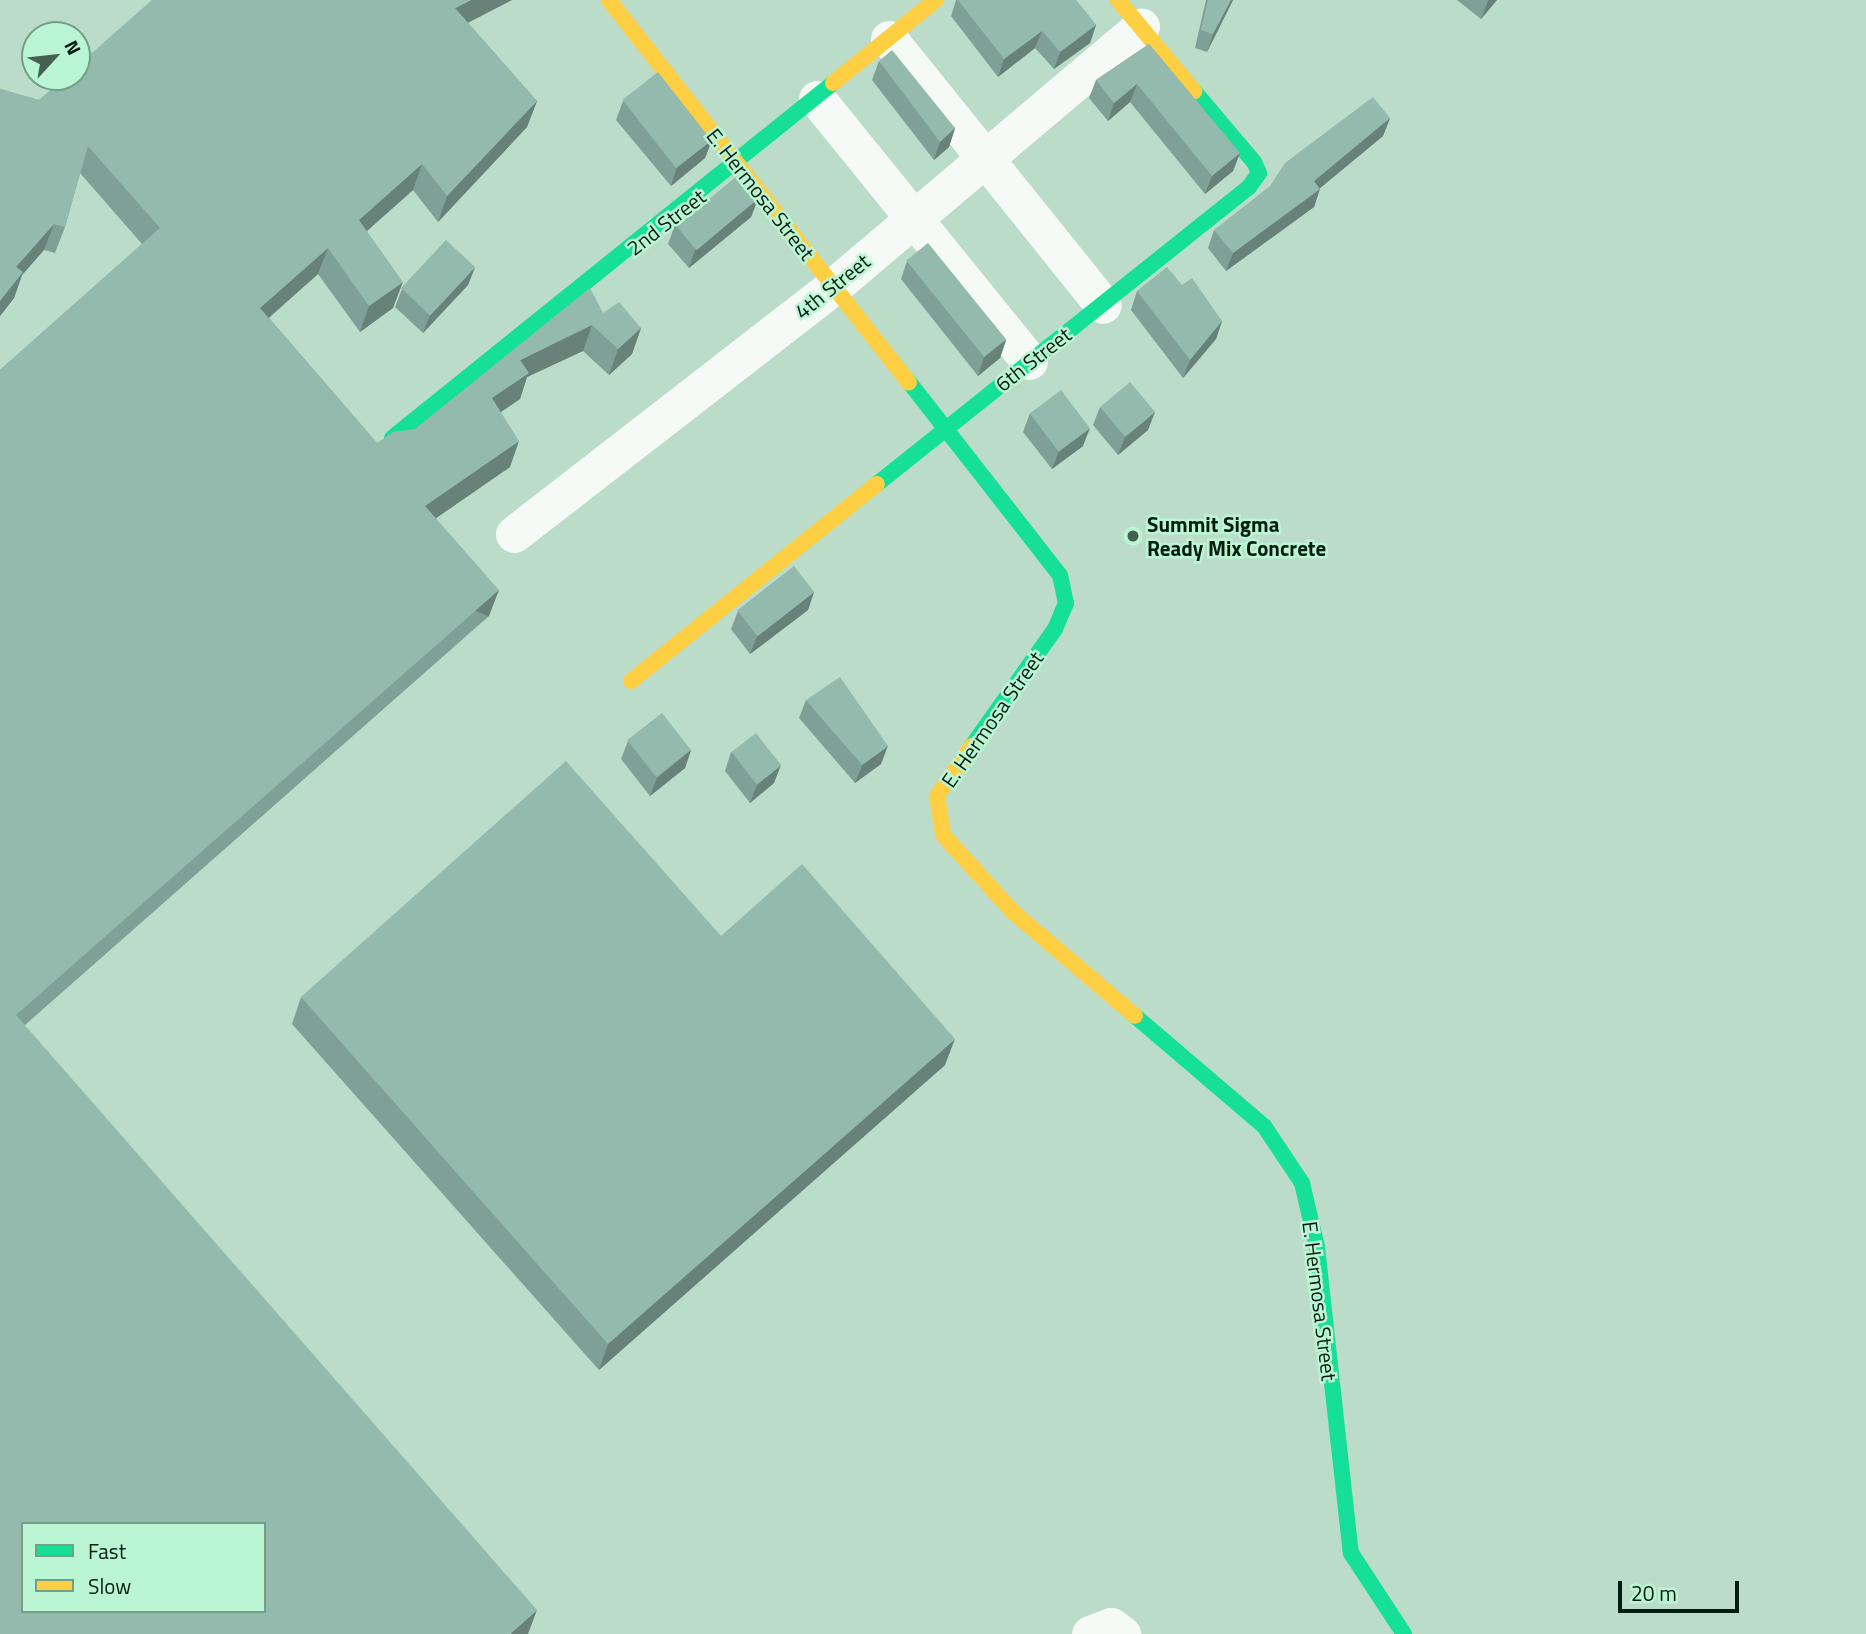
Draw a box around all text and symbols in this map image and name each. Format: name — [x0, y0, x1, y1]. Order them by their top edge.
north arrow — [21, 21, 91, 91]
text: N — [57, 35, 89, 60]
street label: E. Hermosa Street — [702, 123, 820, 265]
street label: 2nd Street — [622, 183, 710, 261]
street label: 4th Street — [789, 248, 875, 324]
street label: 6th Street — [990, 322, 1076, 396]
place label: Summit Sigma Ready Mix Concrete — [1147, 511, 1326, 561]
marker: Summit Sigma Ready Mix Concrete — [1125, 528, 1141, 544]
street label: E. Hermosa Street — [936, 646, 1048, 792]
street label: E. Hermosa Street — [1298, 1220, 1342, 1382]
legend — [21, 1522, 266, 1613]
text: Fast — [88, 1535, 126, 1567]
scale bar — [1621, 1568, 1742, 1612]
text: Slow — [88, 1570, 131, 1602]
text: 20 m — [1631, 1577, 1677, 1609]

